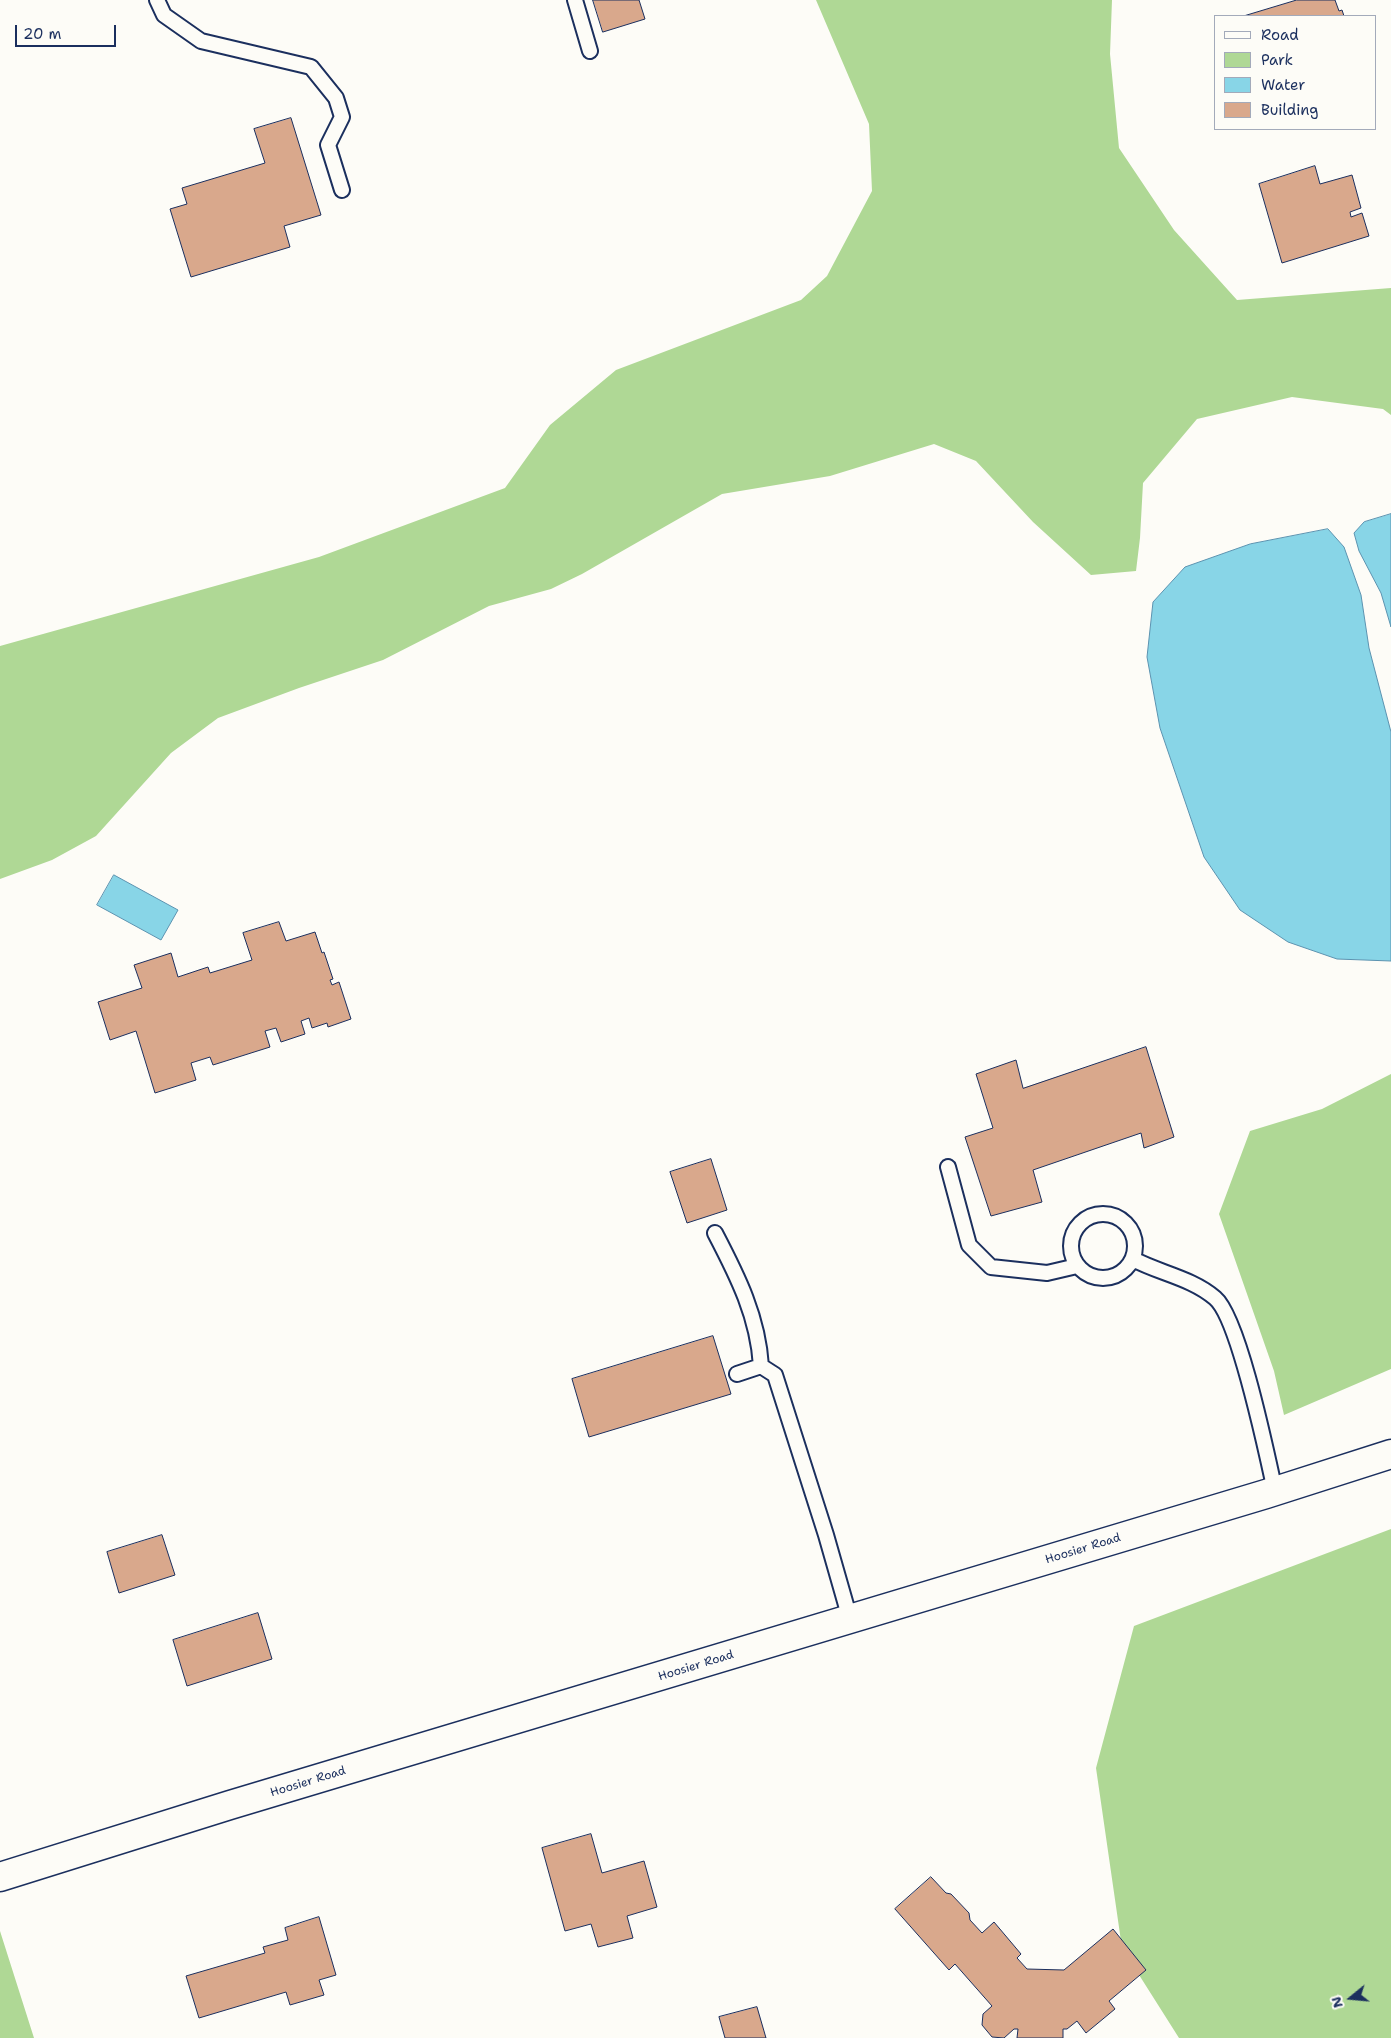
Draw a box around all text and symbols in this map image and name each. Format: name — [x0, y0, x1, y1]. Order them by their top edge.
scale bar — [18, 15, 119, 47]
legend — [1214, 15, 1376, 130]
text: 20 m — [23, 24, 62, 44]
text: Road — [1261, 25, 1299, 45]
text: Park — [1261, 50, 1293, 70]
text: Water — [1261, 75, 1305, 95]
text: Building — [1261, 100, 1318, 120]
street label: Hoosier Road — [1043, 1531, 1123, 1567]
street label: Hoosier Road — [656, 1648, 736, 1684]
street label: Hoosier Road — [268, 1764, 348, 1800]
north arrow — [1326, 1973, 1376, 2023]
text: N — [1326, 1994, 1347, 2010]

